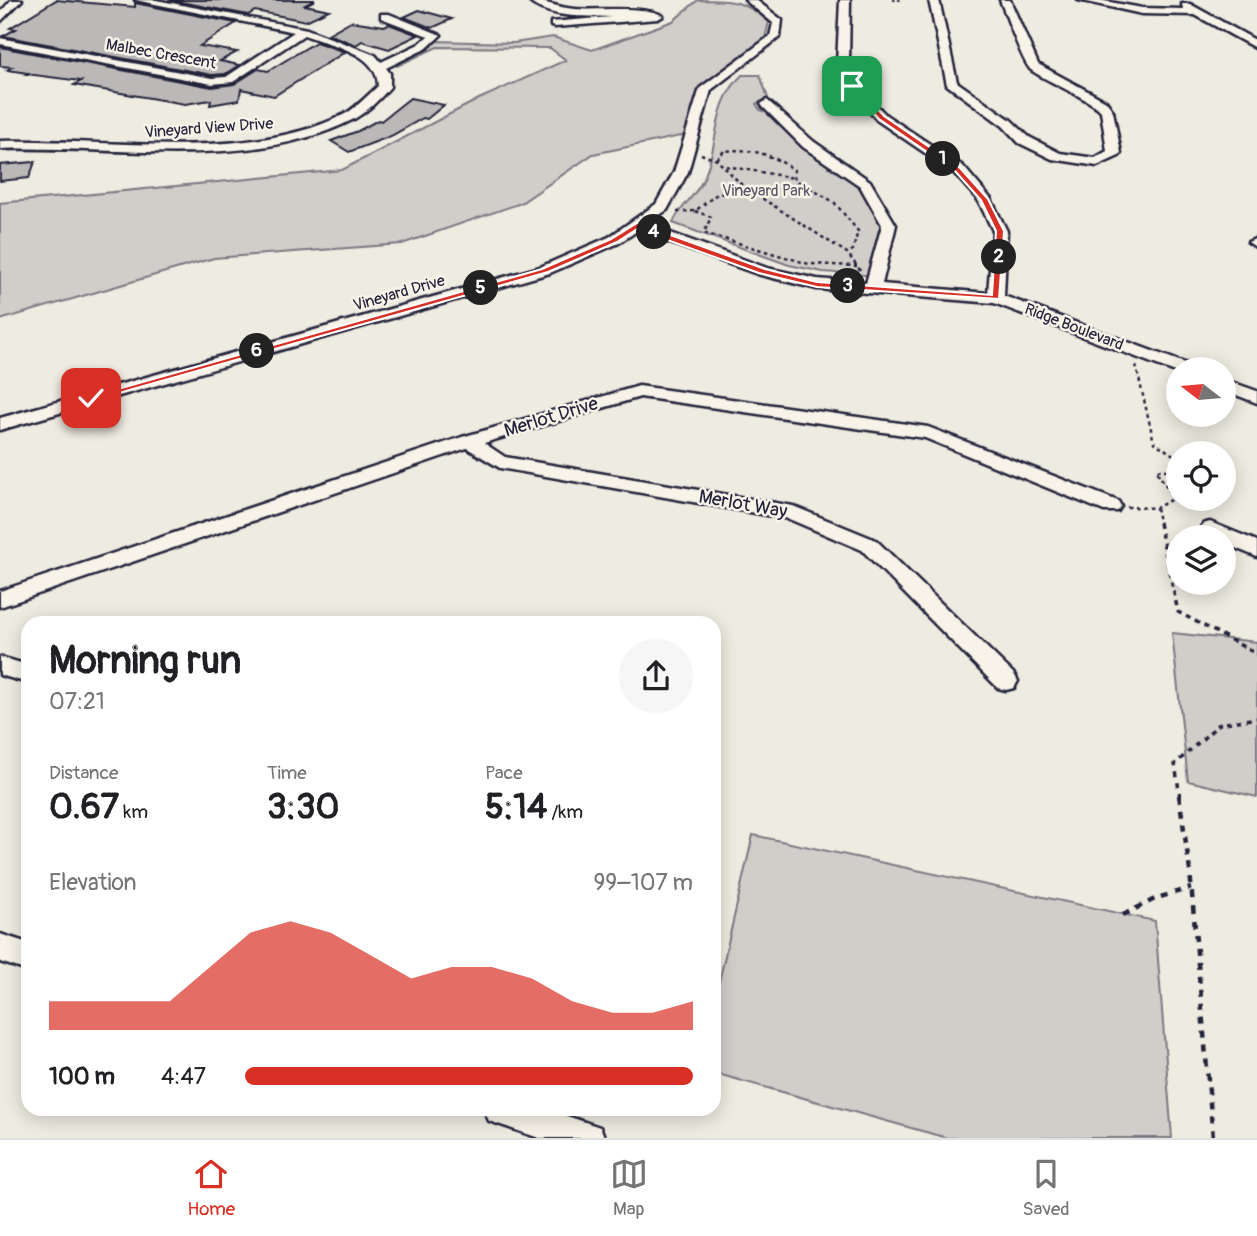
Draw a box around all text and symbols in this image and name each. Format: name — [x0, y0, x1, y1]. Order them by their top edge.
street label: Malbec Crescent — [104, 34, 218, 74]
pin — [822, 56, 882, 116]
icon: arrive — [833, 67, 871, 105]
street label: Vineyard View Drive — [144, 114, 274, 142]
pin: 1 — [926, 142, 960, 176]
text: 1 — [939, 146, 946, 170]
park label: Vineyard Park — [722, 181, 810, 201]
pin: 4 — [636, 215, 672, 250]
text: 4 — [648, 219, 659, 243]
pin: 2 — [982, 240, 1016, 274]
text: 2 — [993, 244, 1004, 268]
pin: 3 — [830, 268, 866, 304]
street label: Vineyard Drive — [351, 270, 447, 316]
pin: 5 — [463, 270, 498, 306]
text: 3 — [842, 273, 853, 297]
text: 5 — [475, 275, 486, 299]
street label: Ridge Boulevard — [1022, 299, 1126, 355]
pin: 6 — [240, 334, 274, 368]
text: 6 — [251, 338, 262, 362]
north arrow — [1166, 357, 1236, 427]
map controls — [1166, 357, 1236, 595]
pin — [61, 368, 121, 428]
icon: check — [72, 379, 110, 417]
street label: Merlot Drive — [501, 391, 601, 443]
button: locate — [1166, 441, 1236, 511]
street label: Merlot Way — [697, 484, 789, 524]
button: layers — [1166, 525, 1236, 595]
text: Morning run — [49, 637, 241, 685]
button: share — [619, 639, 693, 713]
text: 07:21 — [49, 687, 105, 716]
text: Distance — [49, 761, 118, 785]
text: Time — [267, 761, 307, 785]
text: Pace — [485, 761, 523, 785]
text: 0.67 — [49, 785, 119, 829]
text: 3:30 — [267, 785, 339, 829]
text: 5:14 — [485, 785, 547, 829]
text: km — [119, 800, 148, 824]
text: /km — [547, 800, 583, 824]
text: Elevation — [49, 868, 137, 897]
text: 99–107 m — [593, 868, 693, 897]
text: 100 m — [49, 1062, 115, 1091]
text: 4:47 — [161, 1062, 206, 1091]
tab: Home — [187, 1155, 235, 1221]
tab: Map — [610, 1155, 648, 1221]
tab: Saved — [1023, 1155, 1070, 1221]

